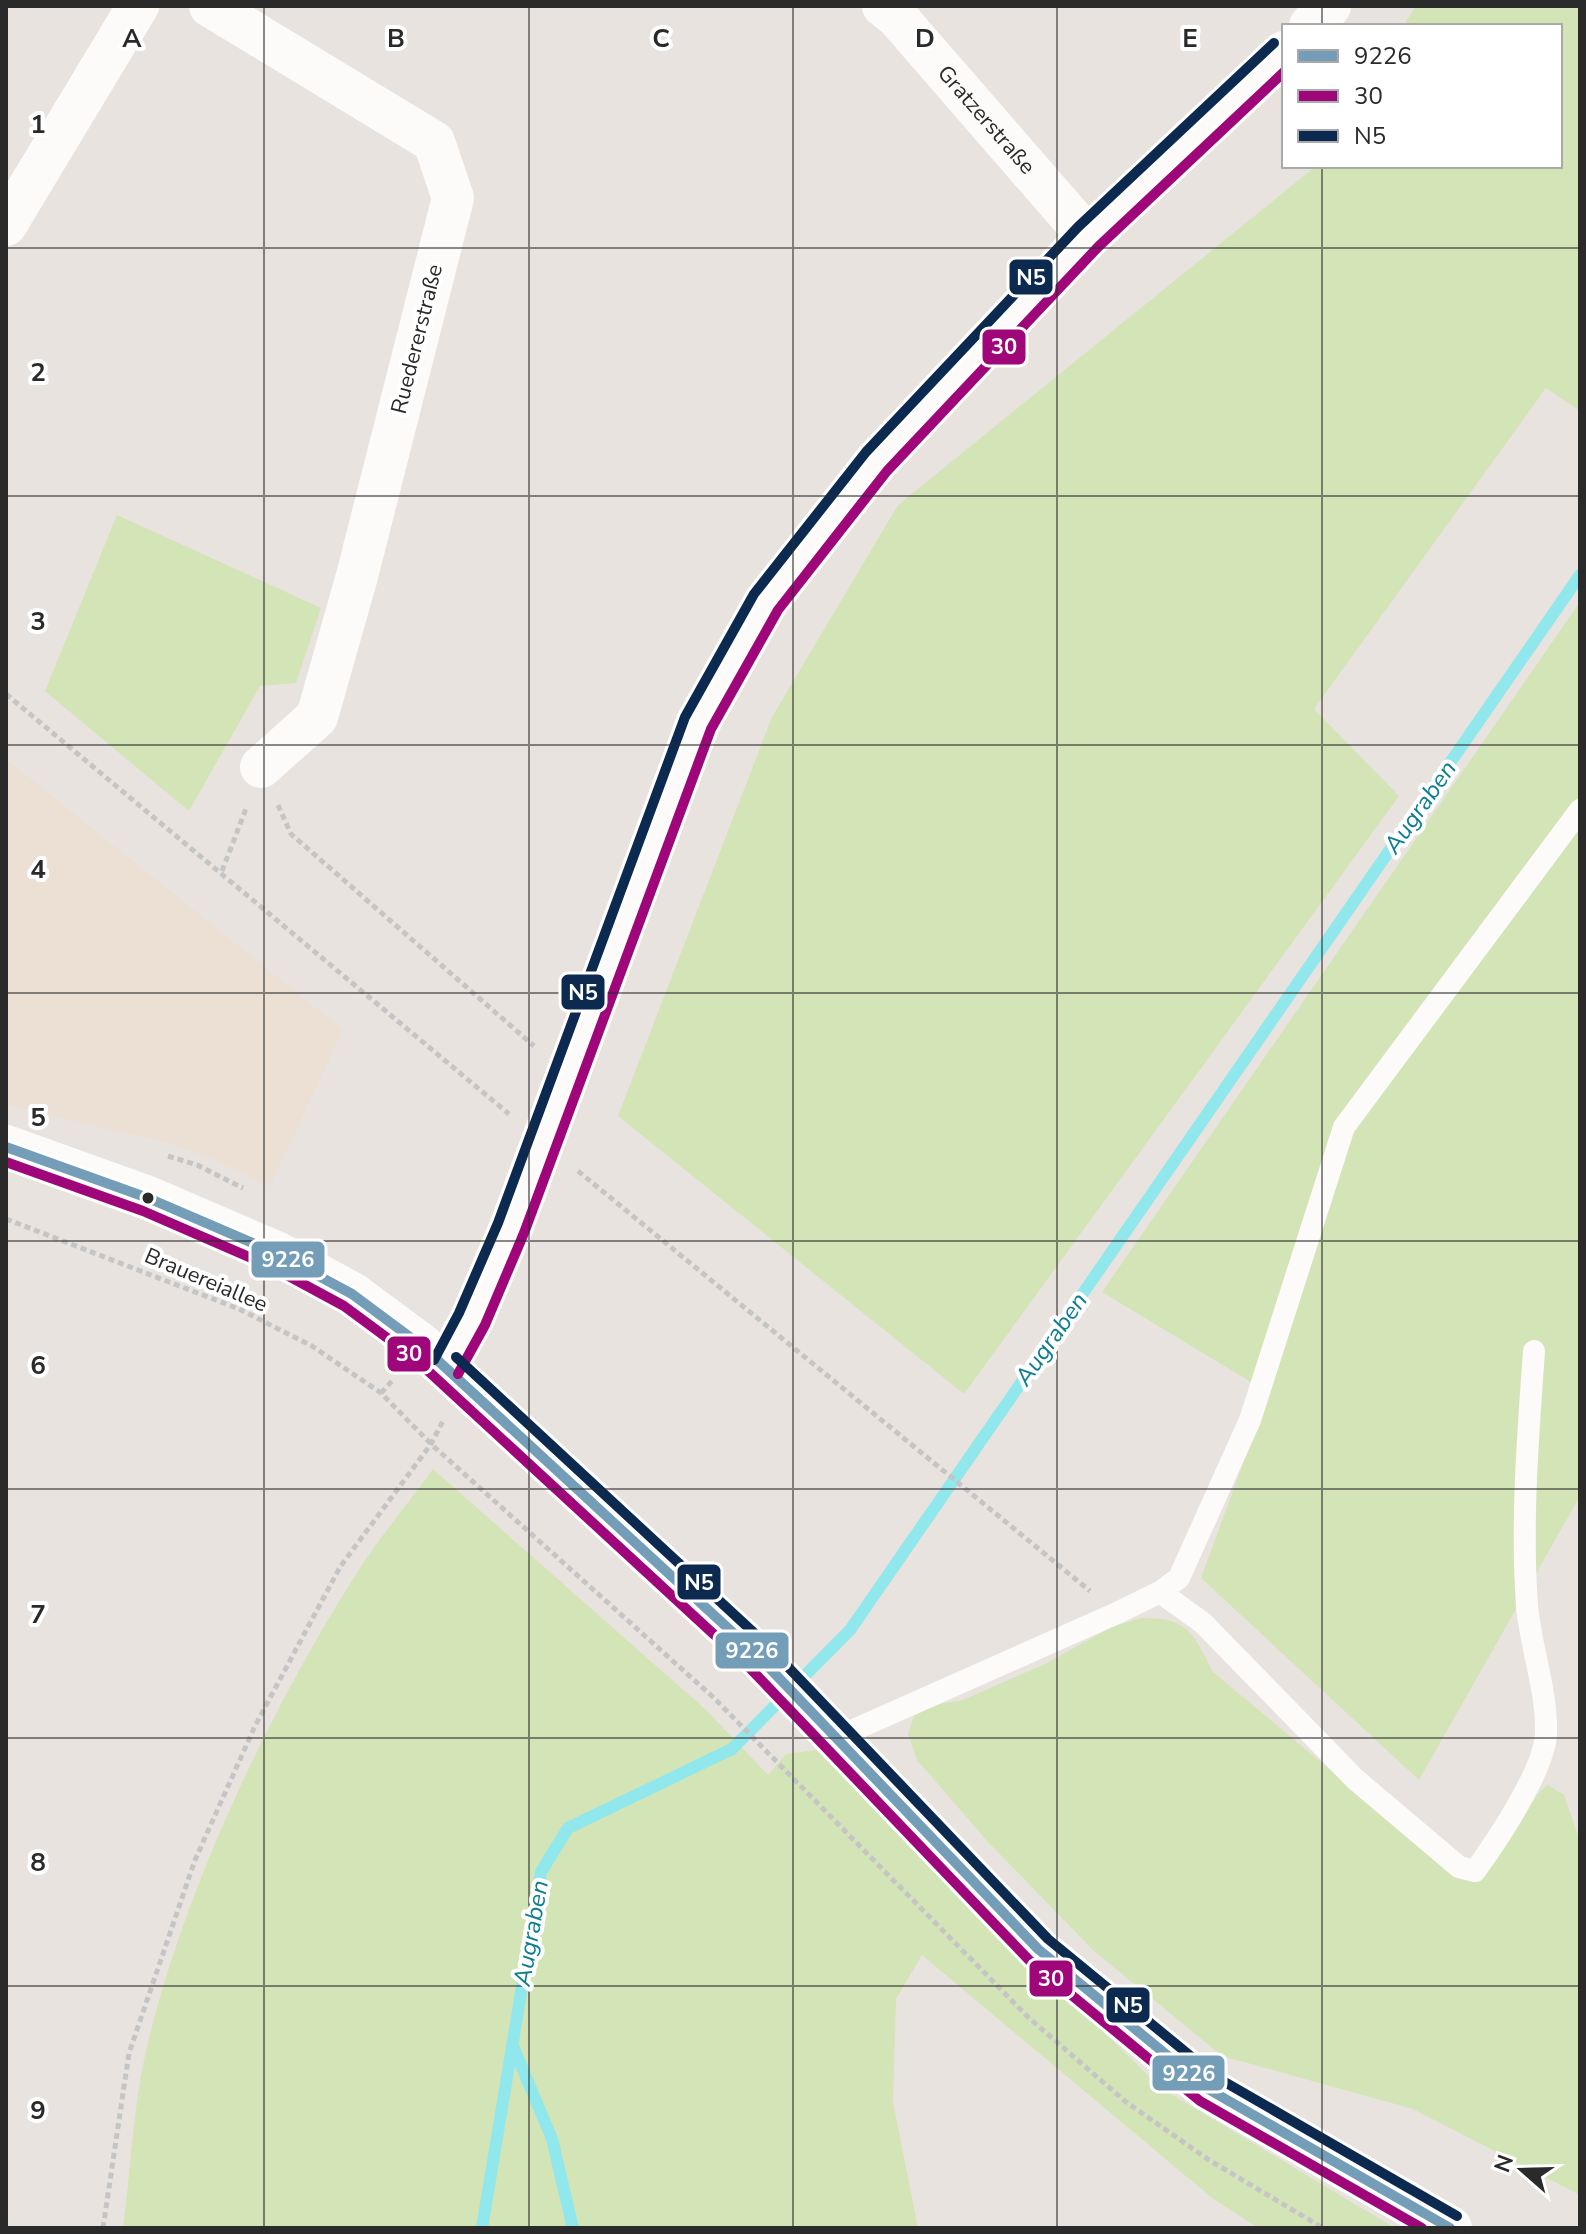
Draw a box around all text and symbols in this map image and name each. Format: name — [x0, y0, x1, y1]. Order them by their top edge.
text: A — [122, 21, 142, 56]
text: B — [387, 21, 405, 56]
text: C — [652, 21, 670, 56]
text: D — [915, 21, 935, 56]
text: E — [1182, 21, 1198, 56]
legend — [1282, 24, 1562, 168]
text: 9226 — [1354, 40, 1412, 72]
street label: Gratzerstraße — [931, 59, 1042, 181]
text: 30 — [1354, 80, 1383, 112]
text: 1 — [30, 107, 46, 142]
text: N5 — [1354, 120, 1386, 152]
line badge: N5 — [1008, 258, 1054, 296]
street label: Ruedererstraße — [384, 261, 450, 417]
text: N5 — [1016, 263, 1046, 293]
line badge: 30 — [981, 328, 1027, 366]
text: 30 — [991, 332, 1017, 362]
text: 2 — [30, 355, 46, 390]
text: 3 — [30, 604, 46, 639]
water label: Augraben — [1376, 754, 1464, 861]
text: 4 — [30, 852, 46, 887]
line badge: N5 — [560, 973, 606, 1011]
text: N5 — [568, 978, 598, 1008]
text: 5 — [30, 1100, 46, 1135]
unlabelled marker — [140, 1190, 156, 1206]
line badge: 9226 — [250, 1240, 326, 1279]
street label: Brauereiallee — [140, 1241, 272, 1319]
text: 9226 — [262, 1245, 314, 1275]
water label: Augraben — [1007, 1286, 1095, 1393]
line badge: 30 — [386, 1335, 432, 1373]
text: 30 — [396, 1339, 422, 1369]
text: 6 — [30, 1348, 46, 1383]
line badge: N5 — [676, 1563, 722, 1601]
text: N5 — [684, 1568, 714, 1598]
text: 7 — [30, 1597, 46, 1632]
line badge: 9226 — [714, 1631, 790, 1670]
text: 9226 — [726, 1636, 778, 1666]
text: 8 — [30, 1845, 46, 1880]
water label: Augraben — [506, 1878, 556, 1989]
line badge: 30 — [1028, 1959, 1074, 1998]
text: 30 — [1038, 1964, 1064, 1994]
line badge: N5 — [1105, 1986, 1151, 2024]
text: N5 — [1113, 1991, 1143, 2021]
line badge: 9226 — [1151, 2054, 1226, 2092]
text: 9226 — [1163, 2059, 1215, 2089]
text: 9 — [30, 2093, 46, 2128]
north arrow — [1482, 2130, 1562, 2210]
text: N — [1487, 2151, 1521, 2176]

